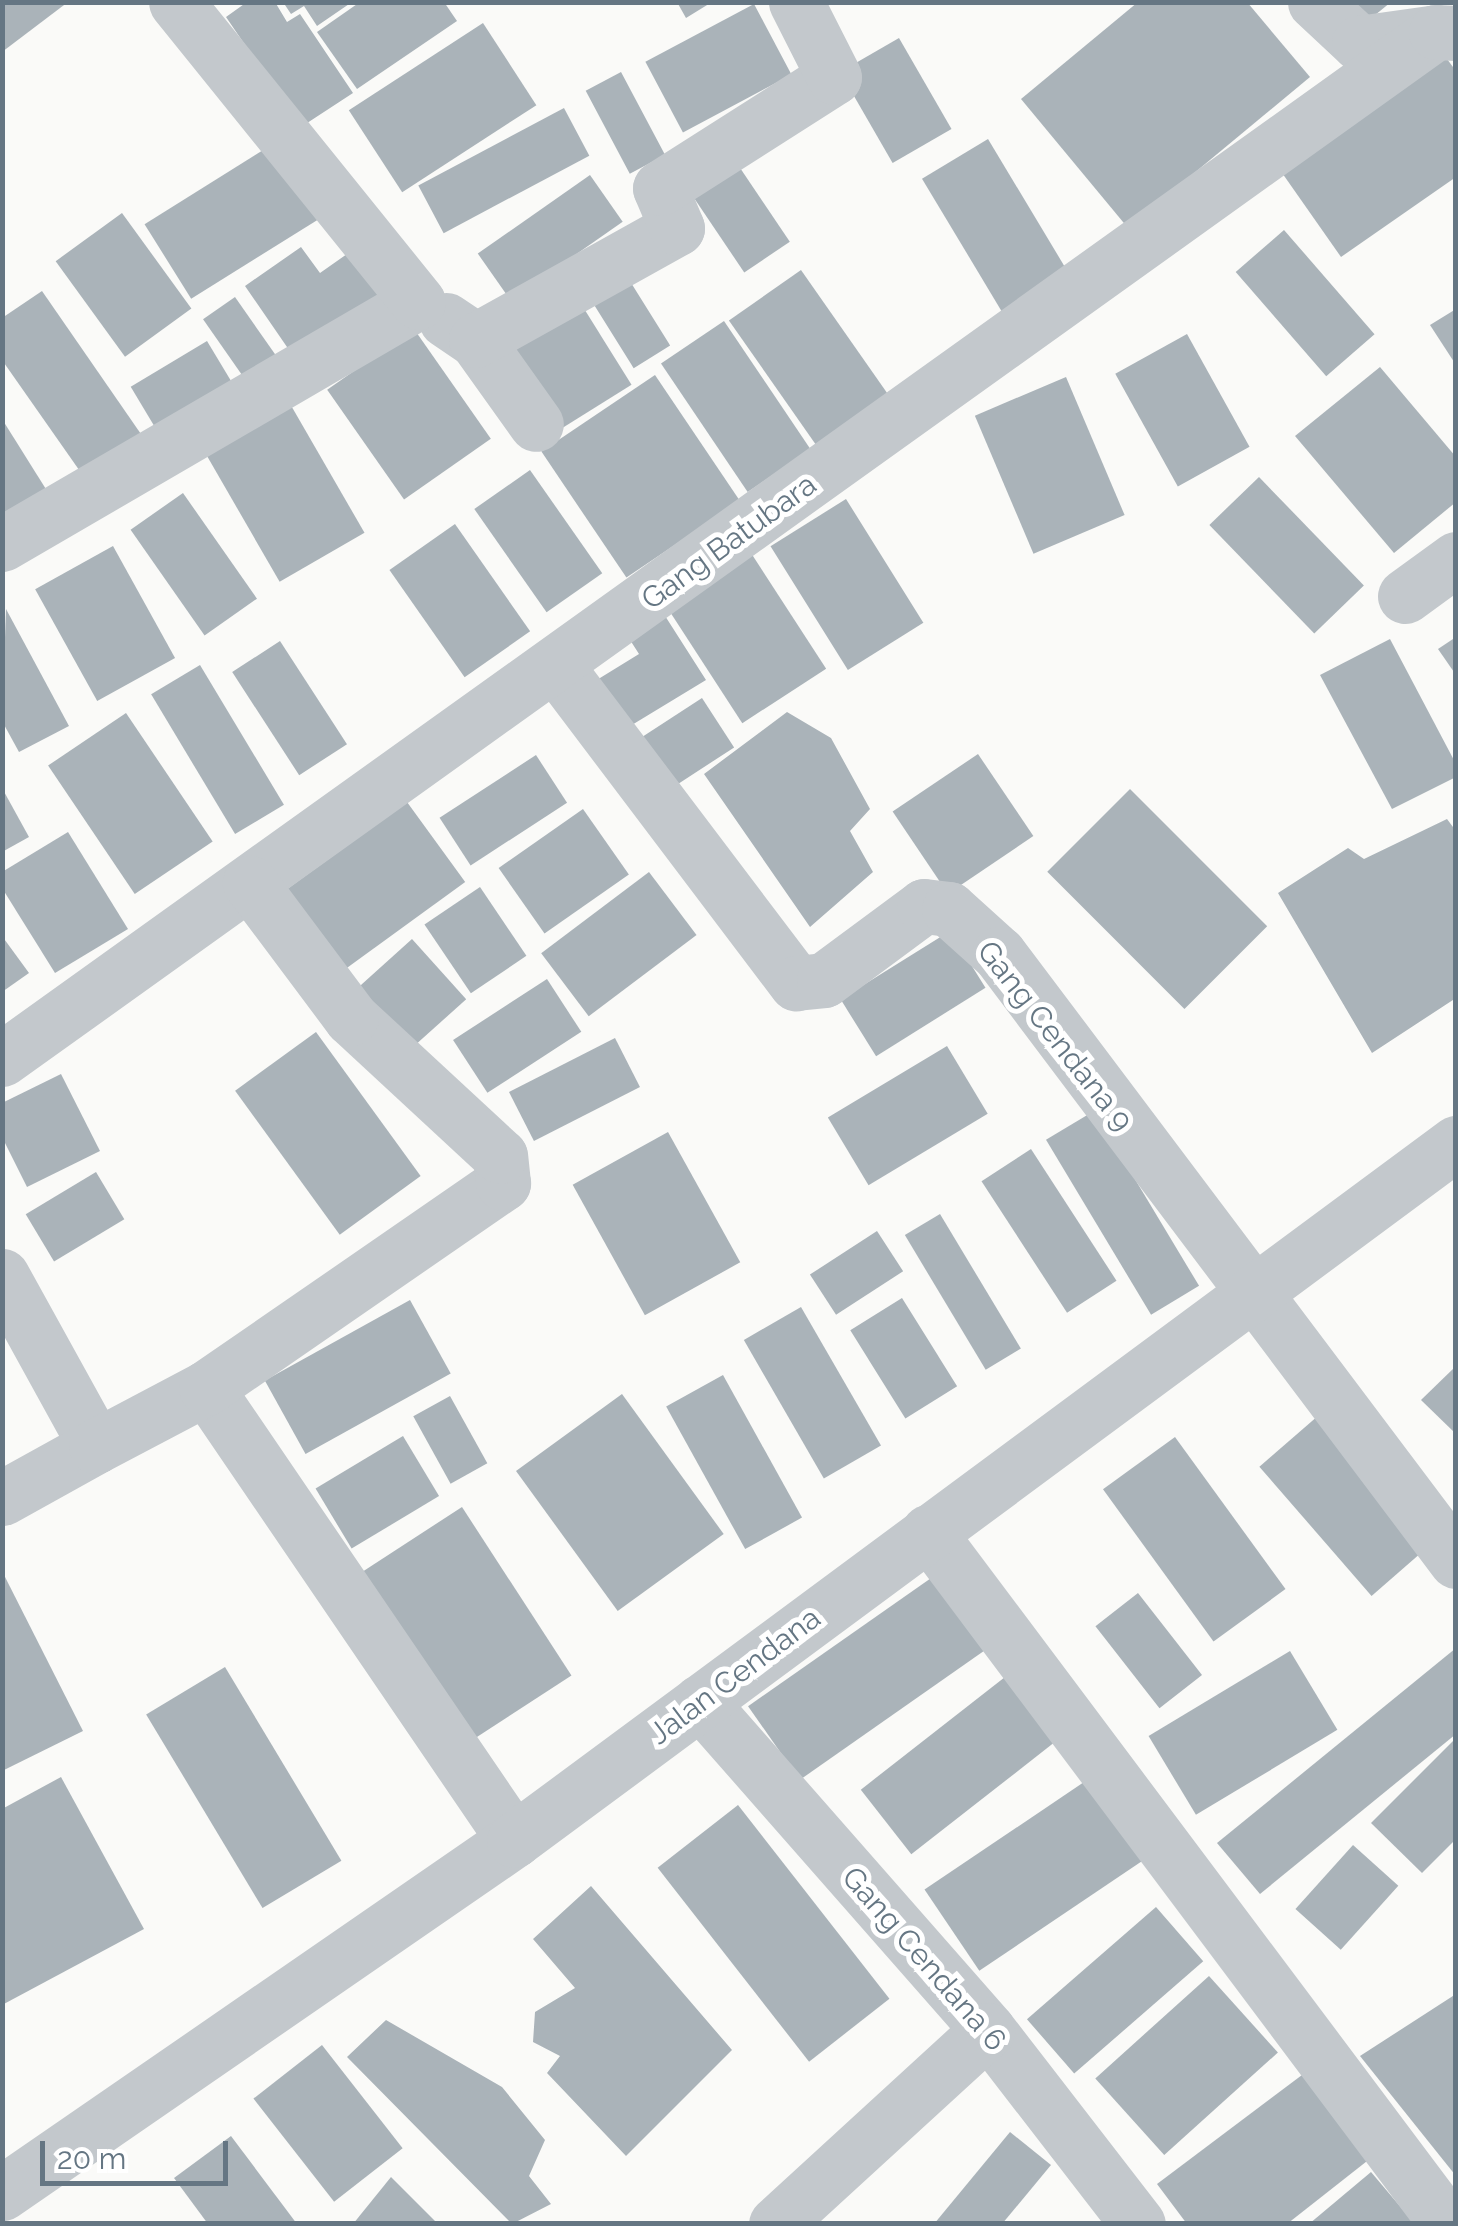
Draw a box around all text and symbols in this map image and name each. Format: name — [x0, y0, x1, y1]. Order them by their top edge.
street label: Gang Batubara — [635, 467, 823, 617]
street label: Gang Cendana 9 — [970, 934, 1140, 1138]
street label: Jalan Cendana — [642, 1600, 828, 1752]
street label: Gang Cendana 6 — [834, 1860, 1014, 2058]
scale bar — [45, 2121, 232, 2183]
text: 20 m — [57, 2141, 126, 2176]

